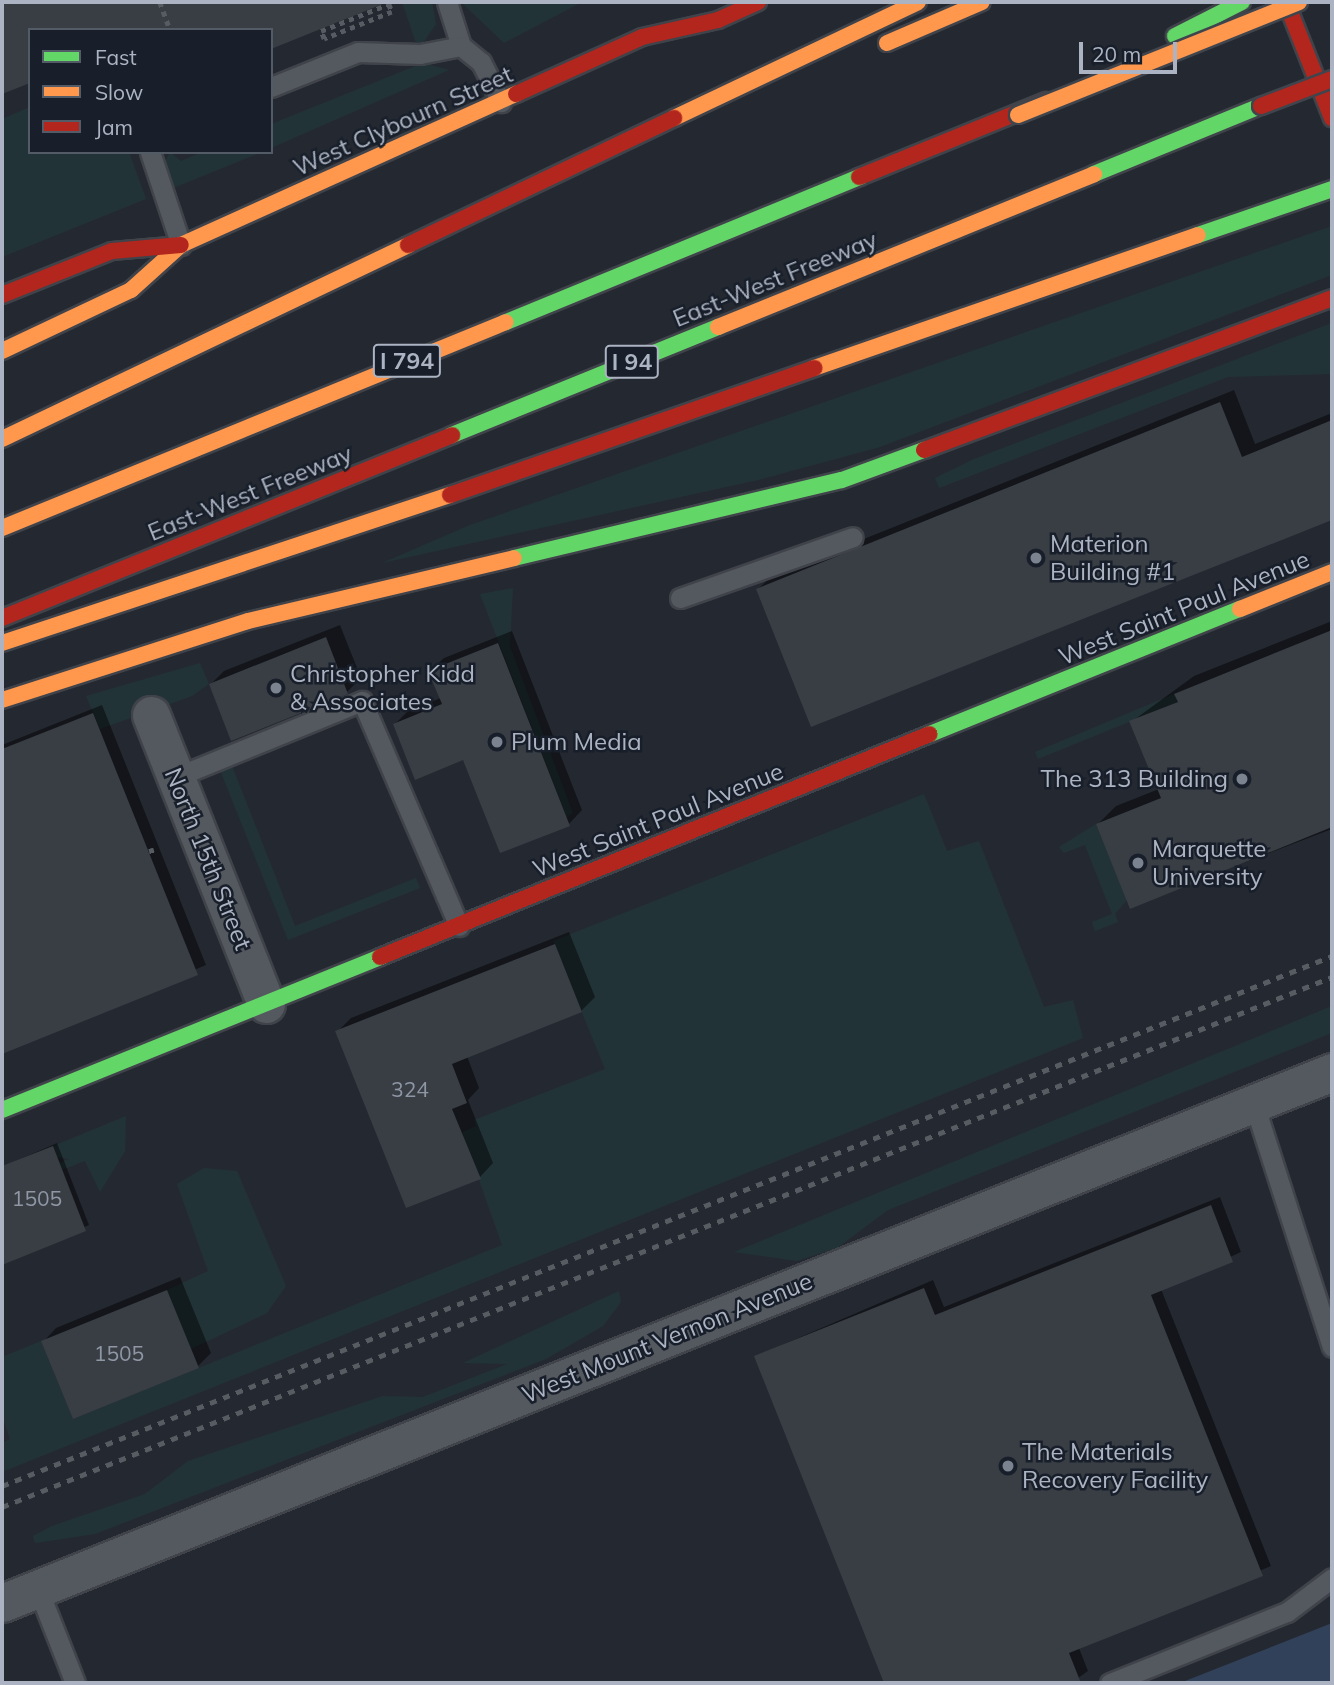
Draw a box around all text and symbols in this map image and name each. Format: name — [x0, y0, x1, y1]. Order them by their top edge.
legend — [28, 28, 273, 154]
scale bar — [1082, 28, 1180, 72]
text: 20 m — [1092, 41, 1141, 67]
text: Fast — [95, 44, 137, 70]
street label: West Clybourn Street — [289, 60, 517, 182]
text: Slow — [95, 79, 143, 105]
text: Jam — [95, 114, 133, 140]
street label: East-West Freeway — [669, 225, 881, 333]
road number: I 794 — [372, 342, 442, 380]
road number: I 94 — [604, 342, 660, 382]
street label: East-West Freeway — [144, 439, 356, 547]
place label: Materion Building #1 — [1050, 530, 1175, 586]
street label: West Saint Paul Avenue — [1055, 545, 1313, 671]
marker: Materion Building #1 — [1028, 550, 1044, 566]
place label: Christopher Kidd & Associates — [290, 660, 475, 716]
marker: Christopher Kidd & Associates — [268, 680, 284, 696]
place label: Plum Media — [511, 728, 642, 756]
marker: Plum Media — [489, 734, 505, 750]
street label: West Saint Paul Avenue — [529, 757, 787, 883]
street label: North 15th Street — [158, 764, 258, 954]
place label: The 313 Building — [1040, 765, 1228, 793]
marker: The 313 Building — [1234, 771, 1250, 787]
place label: Marquette University — [1152, 835, 1266, 891]
marker: Marquette University — [1130, 855, 1146, 871]
house number: 324 — [391, 1076, 429, 1102]
house number: 1505 — [12, 1185, 62, 1211]
street label: West Mount Vernon Avenue — [518, 1266, 816, 1410]
house number: 1505 — [94, 1340, 144, 1366]
place label: The Materials Recovery Facility — [1022, 1438, 1208, 1494]
marker: The Materials Recovery Facility — [1000, 1458, 1016, 1474]

